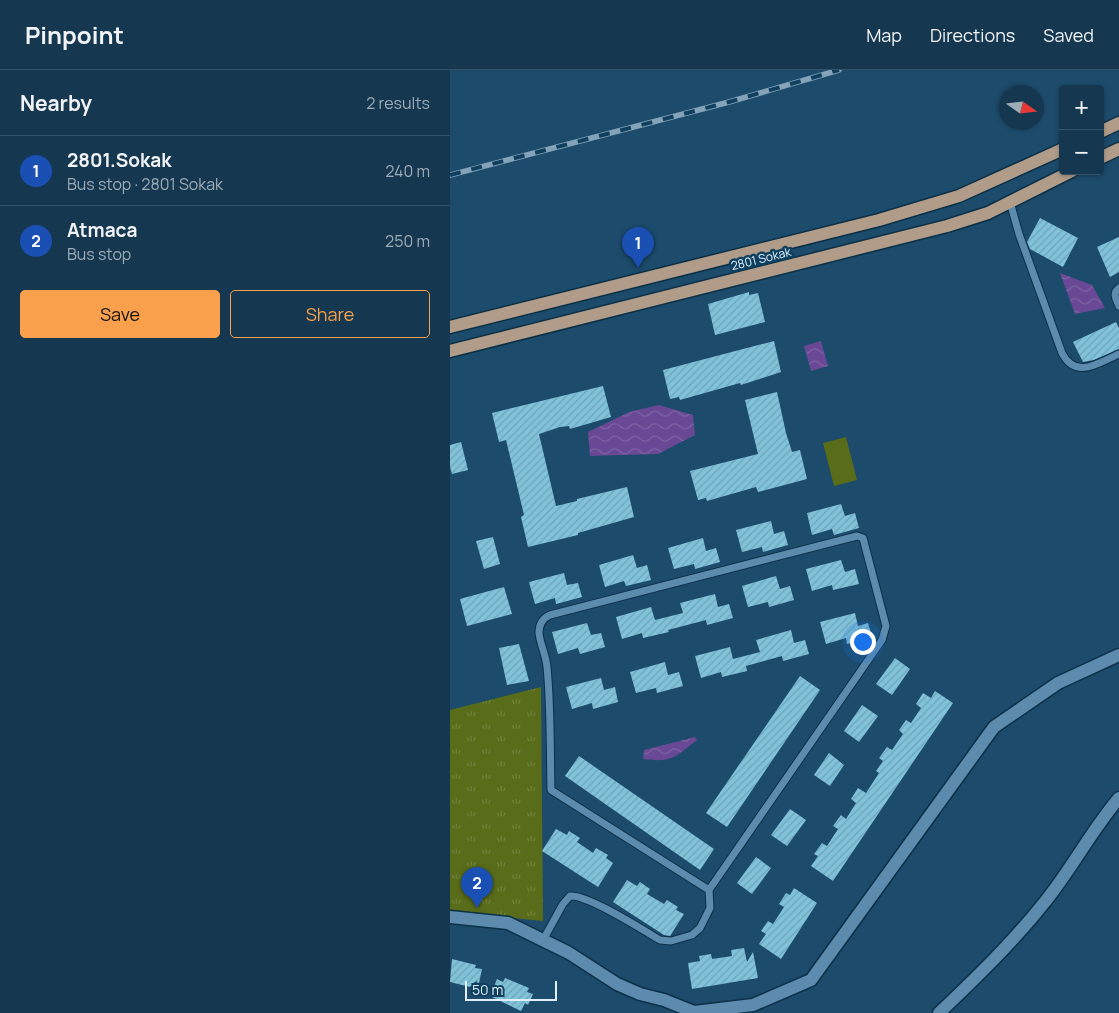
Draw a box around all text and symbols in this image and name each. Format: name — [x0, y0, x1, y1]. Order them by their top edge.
text: Pinpoint — [25, 18, 124, 51]
text: Map — [866, 23, 902, 47]
text: Directions — [930, 23, 1015, 47]
text: Saved — [1043, 23, 1094, 47]
north arrow — [999, 85, 1044, 130]
map controls — [1059, 85, 1104, 175]
button: + — [1059, 85, 1104, 130]
text: Nearby — [20, 89, 92, 117]
text: 2 results — [366, 92, 430, 114]
button: − — [1059, 130, 1104, 175]
text: 2801.Sokak — [67, 147, 171, 173]
text: 1 — [32, 160, 40, 182]
text: 240 m — [385, 160, 430, 182]
text: Bus stop · 2801 Sokak — [67, 173, 223, 195]
text: Atmaca — [67, 217, 137, 243]
pin: 1 — [622, 227, 654, 268]
text: 2 — [31, 230, 41, 252]
text: 250 m — [385, 230, 430, 252]
text: Bus stop — [67, 243, 131, 265]
street label: 2801 Sokak — [729, 243, 794, 274]
button: Save — [20, 290, 220, 338]
button: Share — [230, 290, 430, 338]
your location — [850, 629, 876, 655]
pin: 2 — [461, 867, 493, 908]
scale bar — [465, 978, 558, 1001]
text: 50 m — [472, 980, 503, 999]

